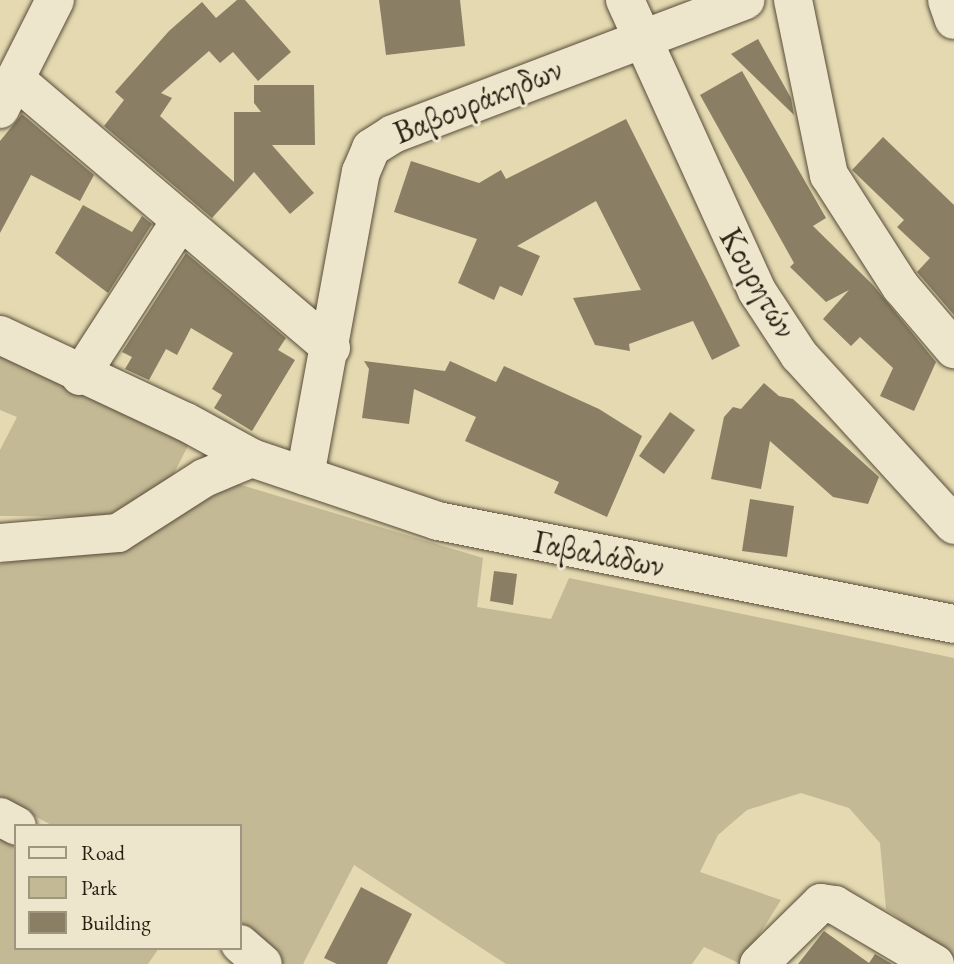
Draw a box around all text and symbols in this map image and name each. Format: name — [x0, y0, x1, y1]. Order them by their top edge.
street label: Βαβουράκηδων — [388, 50, 568, 152]
street label: Κουρητών — [711, 221, 805, 345]
street label: Γαβαλάδων — [530, 523, 668, 585]
legend — [14, 824, 242, 950]
text: Road — [81, 839, 125, 866]
text: Park — [81, 874, 117, 901]
text: Building — [81, 909, 151, 936]

